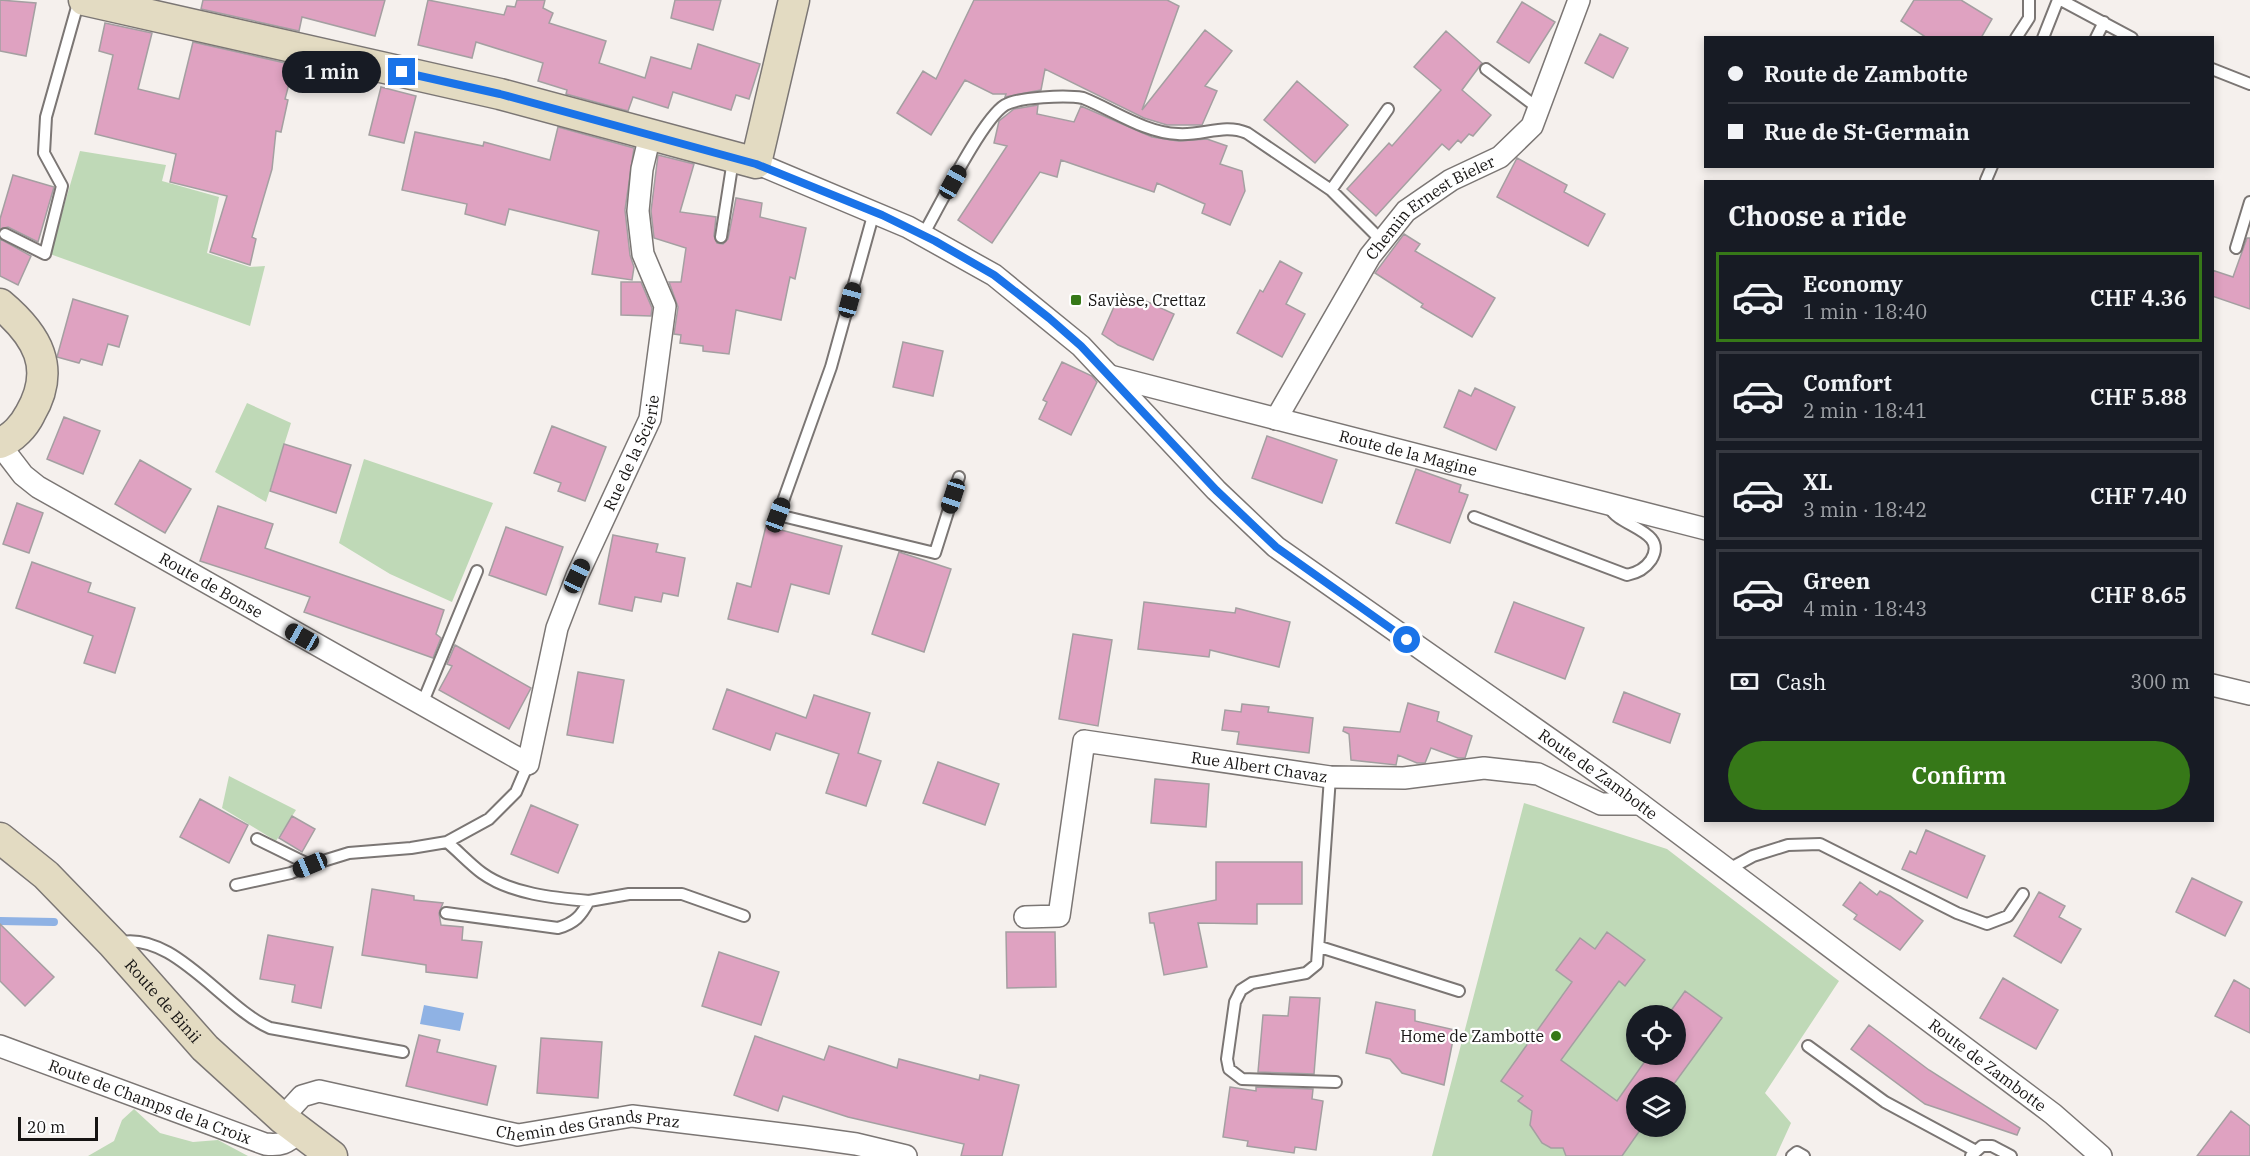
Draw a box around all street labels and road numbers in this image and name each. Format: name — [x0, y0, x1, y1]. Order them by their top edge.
street label: Chemin Ernest Bieler — [1361, 151, 1498, 264]
street label: Rue de la Scierie — [599, 394, 663, 514]
street label: Route de la Magine — [1337, 425, 1480, 480]
street label: Route de Bonse — [156, 548, 267, 622]
street label: Route de Zambotte — [1535, 724, 1662, 824]
street label: Rue Albert Chavaz — [1190, 747, 1329, 787]
street label: Route de Binii — [121, 955, 206, 1047]
street label: Route de Zambotte — [1925, 1014, 2050, 1116]
street label: Route de Champs de la Croix — [46, 1055, 254, 1148]
street label: Chemin des Grands Praz — [494, 1106, 681, 1145]

